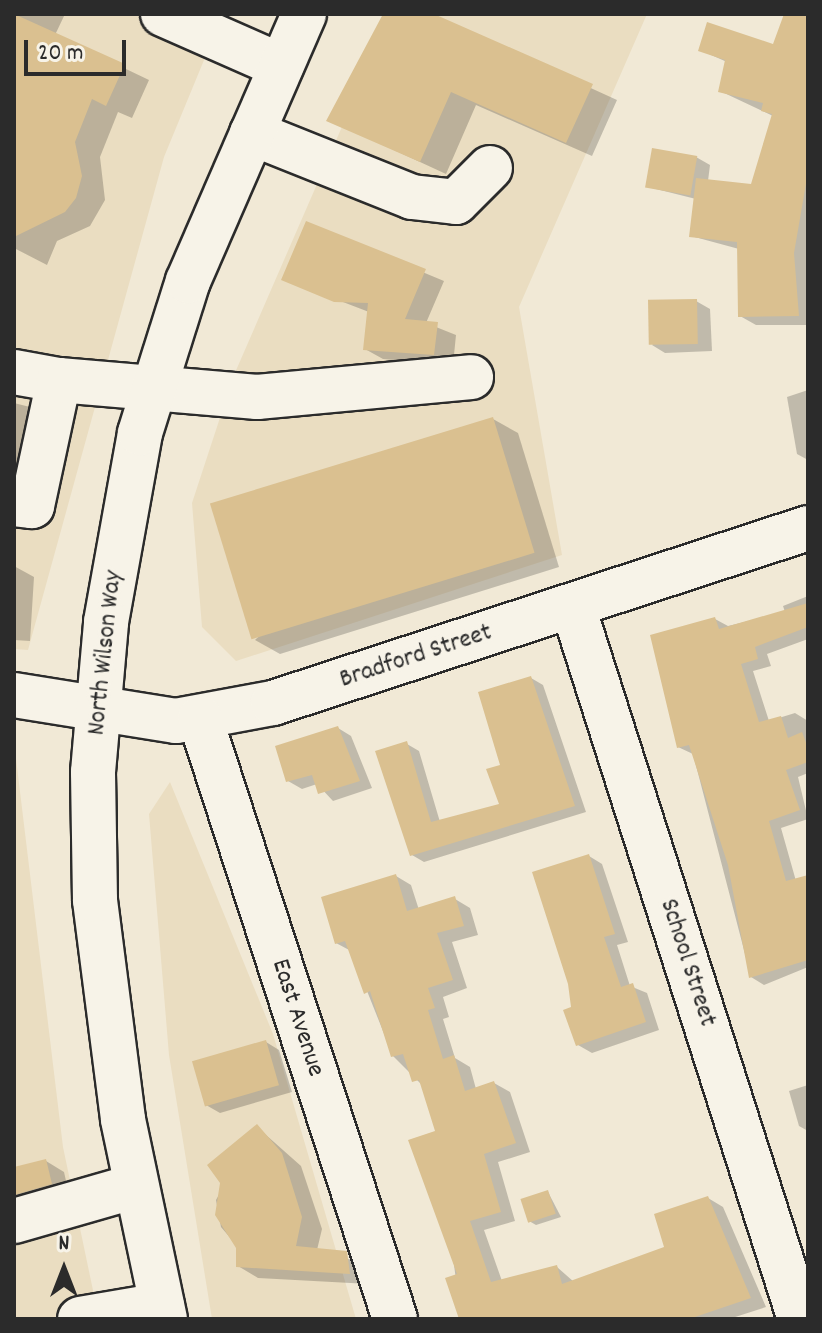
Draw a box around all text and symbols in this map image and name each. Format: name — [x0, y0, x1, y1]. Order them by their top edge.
scale bar — [28, 24, 130, 74]
text: 20 m — [38, 37, 84, 71]
street label: North Wilson Way — [82, 569, 130, 737]
street label: Bradford Street — [336, 618, 496, 696]
street label: School Street — [652, 895, 722, 1031]
street label: East Avenue — [263, 955, 331, 1081]
north arrow — [24, 1229, 104, 1309]
text: N — [59, 1229, 69, 1260]

